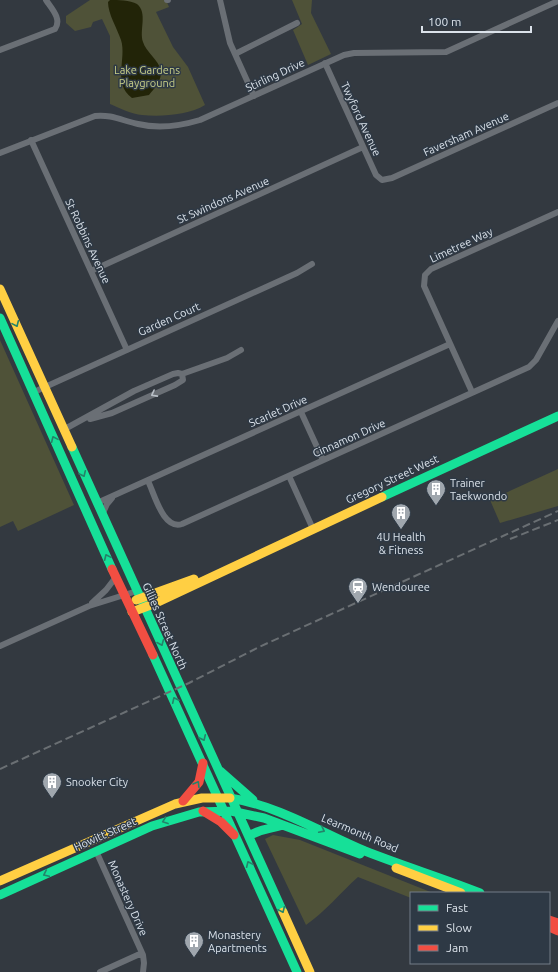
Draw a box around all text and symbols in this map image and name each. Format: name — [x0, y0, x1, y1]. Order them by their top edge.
scale bar — [422, 8, 531, 34]
text: 100 m — [428, 15, 461, 28]
street label: Stirling Drive — [244, 56, 306, 94]
park label: Lake Gardens Playground — [114, 64, 180, 89]
street label: Twyford Avenue — [339, 80, 383, 158]
street label: Faversham Avenue — [421, 110, 511, 158]
street label: St Swindons Avenue — [175, 174, 271, 226]
street label: St Robbins Avenue — [63, 197, 113, 285]
street label: Limetree Way — [428, 225, 495, 265]
street label: Garden Court — [136, 300, 202, 338]
one-way arrow — [11, 320, 19, 328]
one-way arrow — [151, 390, 158, 397]
street label: Scarlet Drive — [247, 393, 309, 429]
street label: Cinnamon Drive — [311, 417, 387, 459]
one-way arrow — [51, 435, 59, 442]
street label: Gregory Street West — [344, 452, 441, 506]
one-way arrow — [78, 469, 86, 477]
place label: Trainer Taekwondo — [450, 477, 507, 502]
building icon: Trainer Taekwondo — [425, 478, 447, 506]
building icon: 4U Health & Fitness — [390, 502, 412, 530]
place label: 4U Health & Fitness — [376, 531, 426, 556]
one-way arrow — [104, 554, 112, 562]
station icon: Wendouree — [347, 576, 369, 604]
street label: Gillies Street North — [140, 581, 190, 671]
place label: Wendouree — [372, 581, 430, 593]
one-way arrow — [156, 638, 164, 646]
one-way arrow — [172, 697, 180, 705]
one-way arrow — [198, 733, 206, 741]
building icon: Snooker City — [41, 771, 63, 799]
place label: Snooker City — [66, 776, 129, 788]
one-way arrow — [193, 781, 200, 788]
street label: Learmonth Road — [320, 811, 400, 855]
street label: Howitt Street — [72, 815, 139, 853]
one-way arrow — [162, 817, 169, 825]
one-way arrow — [318, 825, 326, 833]
street label: Monastery Drive — [106, 858, 150, 938]
one-way arrow — [246, 861, 254, 869]
one-way arrow — [43, 869, 51, 877]
legend — [410, 892, 550, 964]
text: Fast — [446, 901, 468, 914]
one-way arrow — [277, 905, 285, 913]
text: Slow — [446, 921, 472, 934]
place label: Monastery Apartments — [208, 929, 267, 954]
building icon: Monastery Apartments — [183, 930, 205, 958]
text: Jam — [446, 941, 468, 954]

